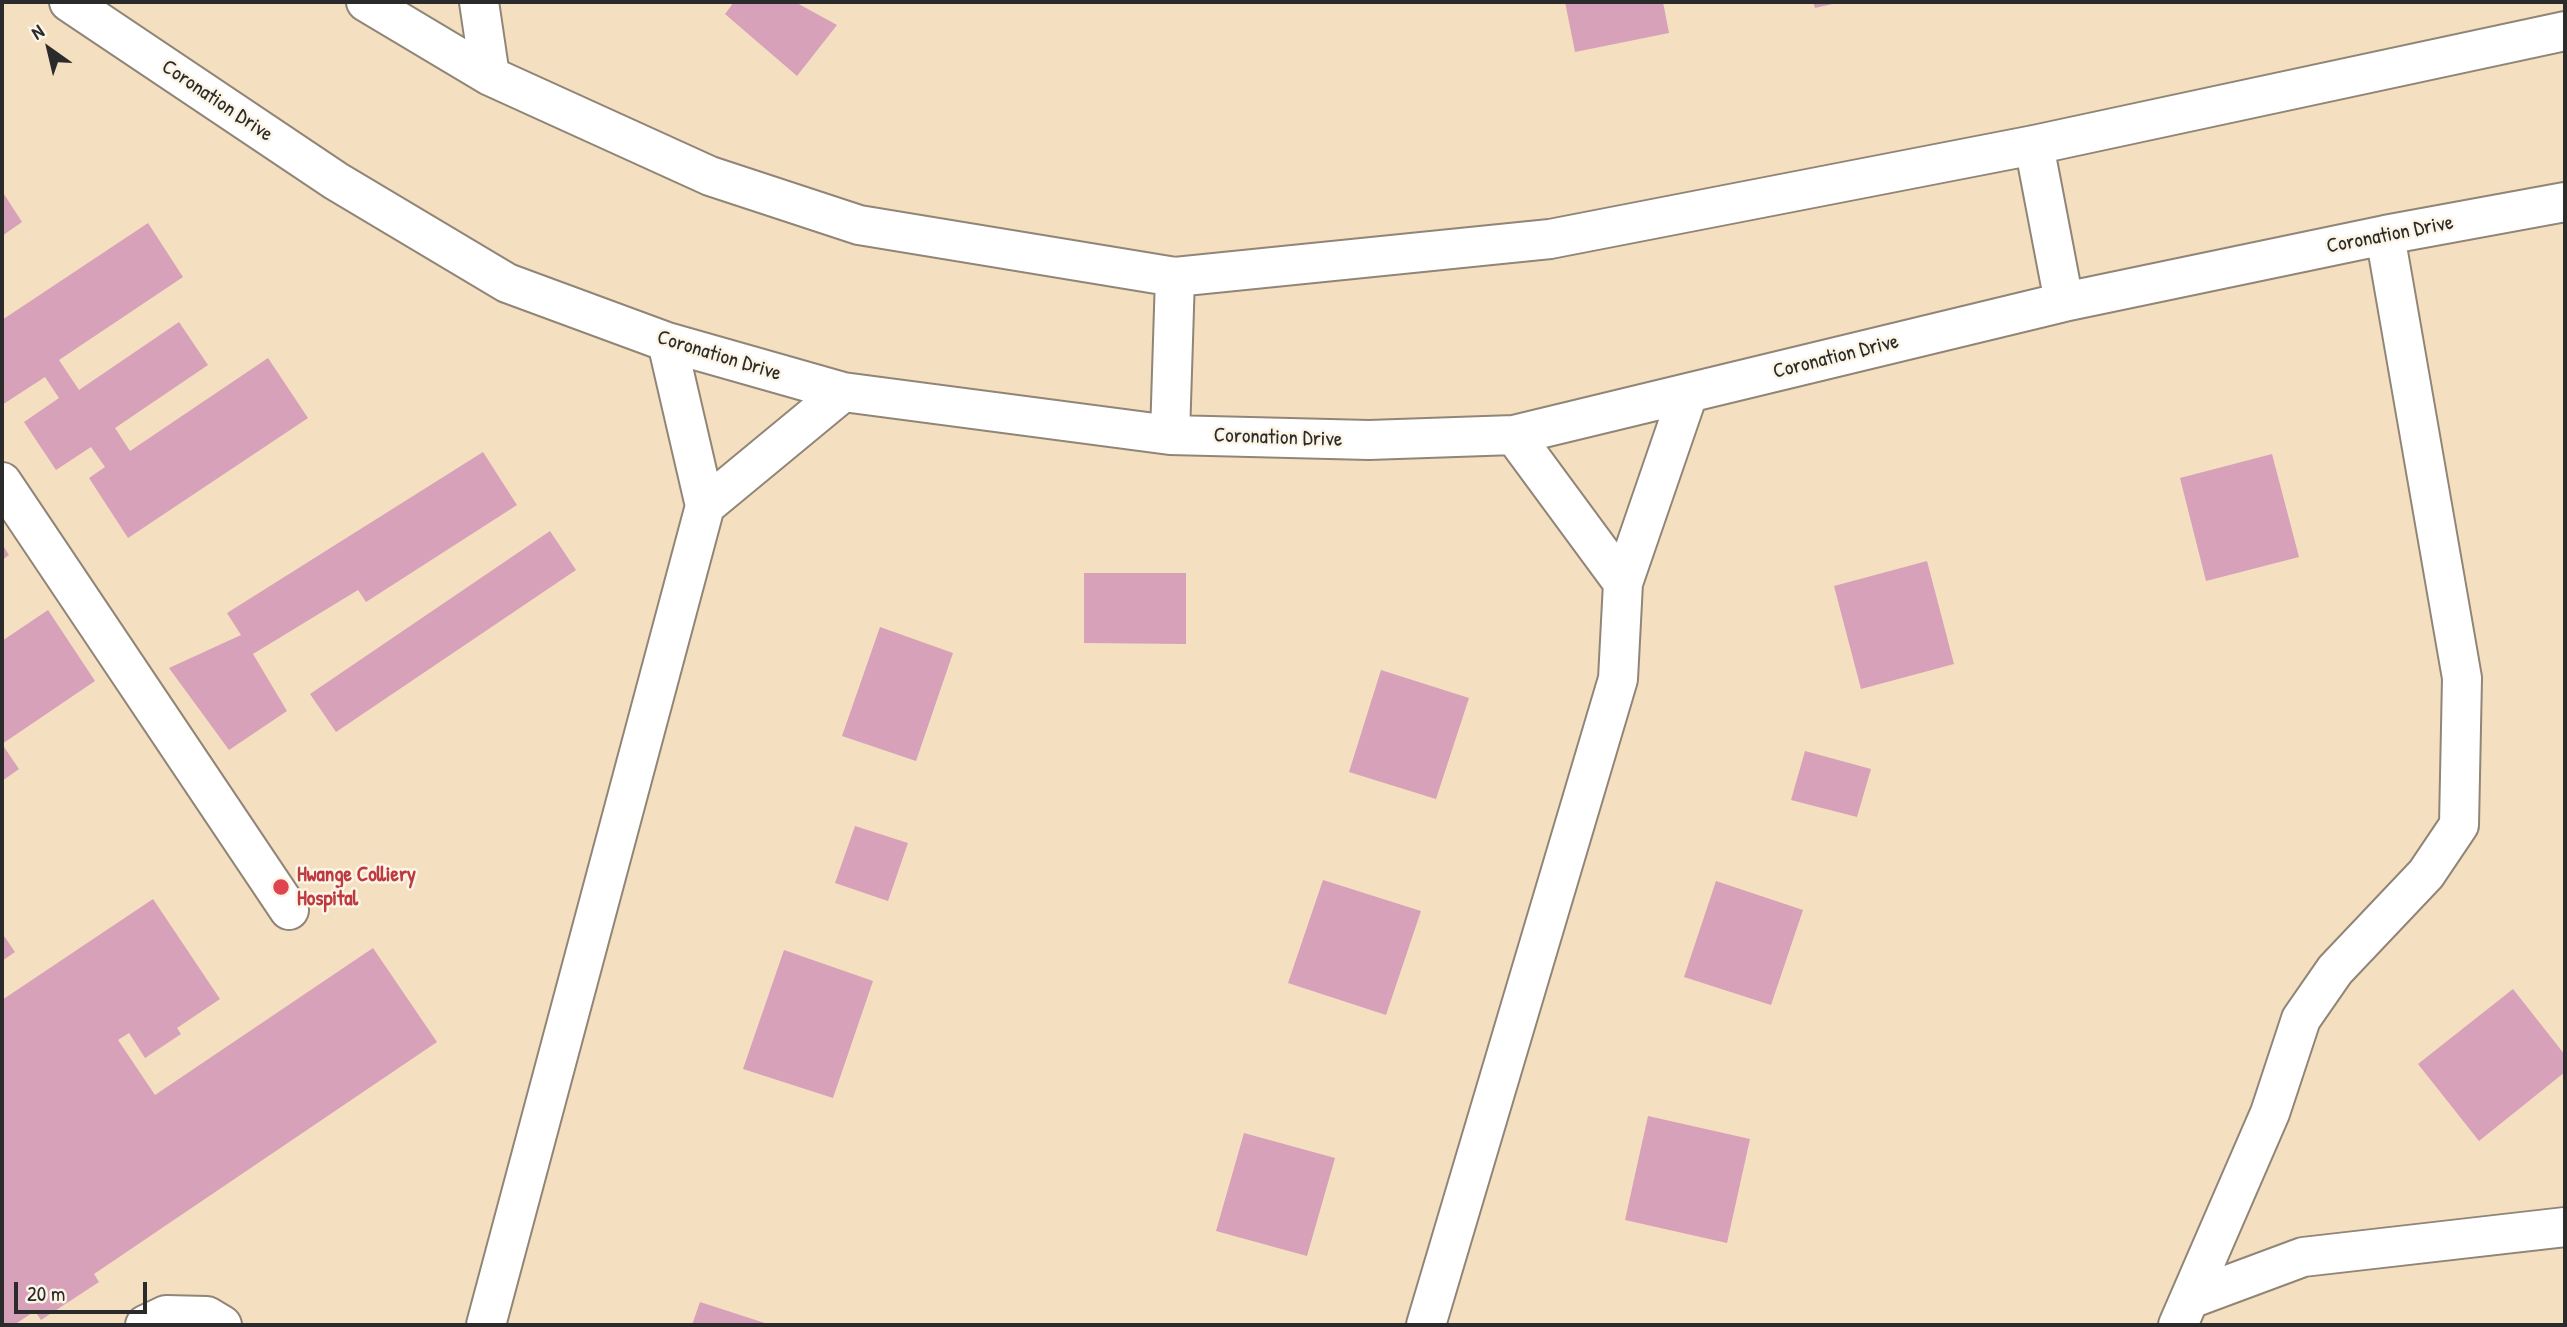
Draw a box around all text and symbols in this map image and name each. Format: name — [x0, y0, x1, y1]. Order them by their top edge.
north arrow — [14, 14, 84, 84]
text: N — [26, 18, 49, 45]
street label: Coronation Drive — [157, 55, 277, 147]
street label: Coronation Drive — [2325, 210, 2455, 260]
street label: Coronation Drive — [654, 325, 784, 387]
street label: Coronation Drive — [1771, 329, 1901, 385]
street label: Coronation Drive — [1213, 423, 1343, 453]
place label: Hwange Colliery Hospital — [297, 862, 416, 912]
marker: Hwange Colliery Hospital — [271, 877, 291, 897]
scale bar — [18, 1268, 150, 1312]
text: 20 m — [27, 1279, 65, 1308]

